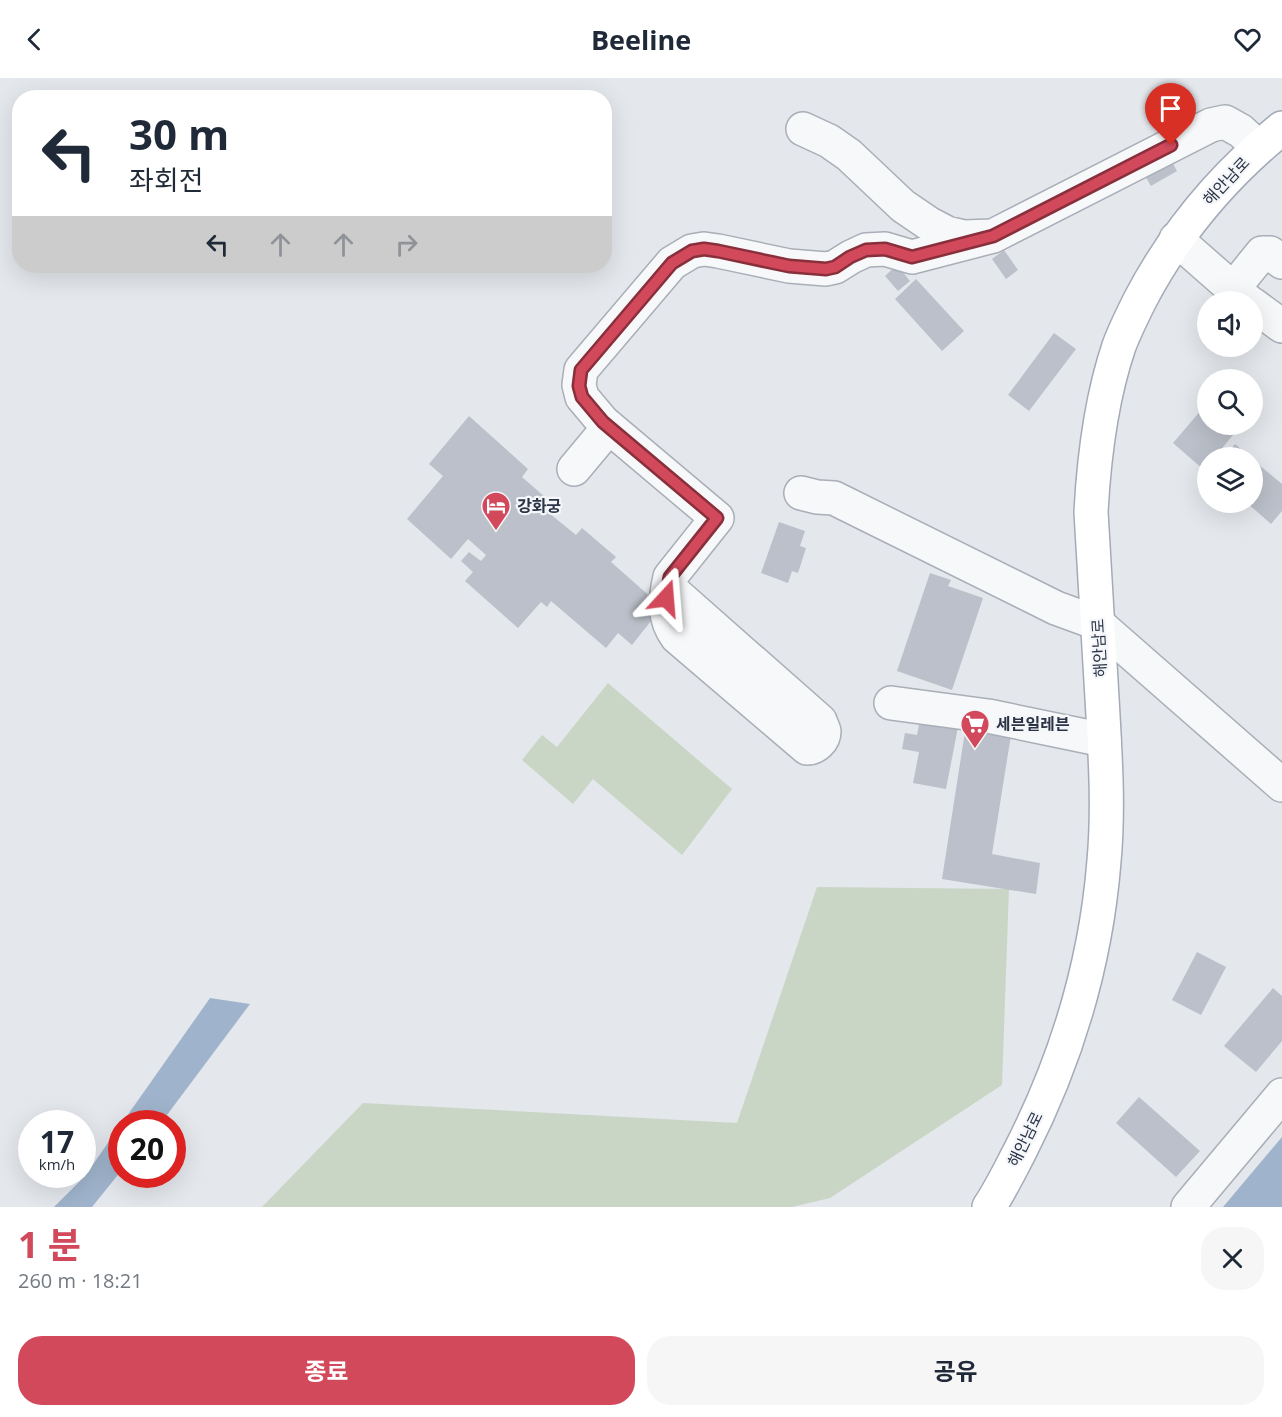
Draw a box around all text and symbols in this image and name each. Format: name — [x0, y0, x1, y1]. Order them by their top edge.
text: Beeline — [591, 21, 691, 58]
icon: back — [18, 23, 51, 56]
icon: heart — [1231, 23, 1264, 56]
pin — [1145, 83, 1196, 145]
icon: arrive — [1154, 92, 1187, 125]
text: 30 m — [129, 105, 229, 162]
icon: left — [30, 114, 108, 192]
street label: 해안남로 — [1198, 152, 1254, 210]
text: 좌회전 — [129, 161, 204, 198]
icon: left — [201, 228, 234, 261]
icon: ahead — [264, 228, 297, 261]
icon: ahead — [327, 228, 360, 261]
icon: right — [390, 228, 423, 261]
map controls — [1197, 291, 1263, 513]
button: sound — [1197, 291, 1263, 357]
button: search — [1197, 369, 1263, 435]
button: layers — [1197, 447, 1263, 513]
hotel icon: 강화궁 — [480, 490, 512, 532]
place label: 강화궁 — [517, 495, 561, 517]
position arrow — [634, 566, 698, 630]
street label: 해안남로 — [1086, 618, 1112, 678]
supermarket icon: 세븐일레븐 — [959, 708, 991, 750]
place label: 세븐일레븐 — [996, 713, 1070, 735]
street label: 해안남로 — [1002, 1107, 1048, 1170]
speed limit sign: 20 — [108, 1110, 186, 1188]
text: 17 — [40, 1121, 74, 1162]
text: km/h — [39, 1154, 75, 1174]
text: 1 분 — [18, 1220, 81, 1269]
button: close — [1201, 1227, 1264, 1290]
text: 260 m · 18:21 — [18, 1267, 143, 1294]
button: 종료 — [18, 1336, 635, 1405]
button: 공유 — [647, 1336, 1264, 1405]

